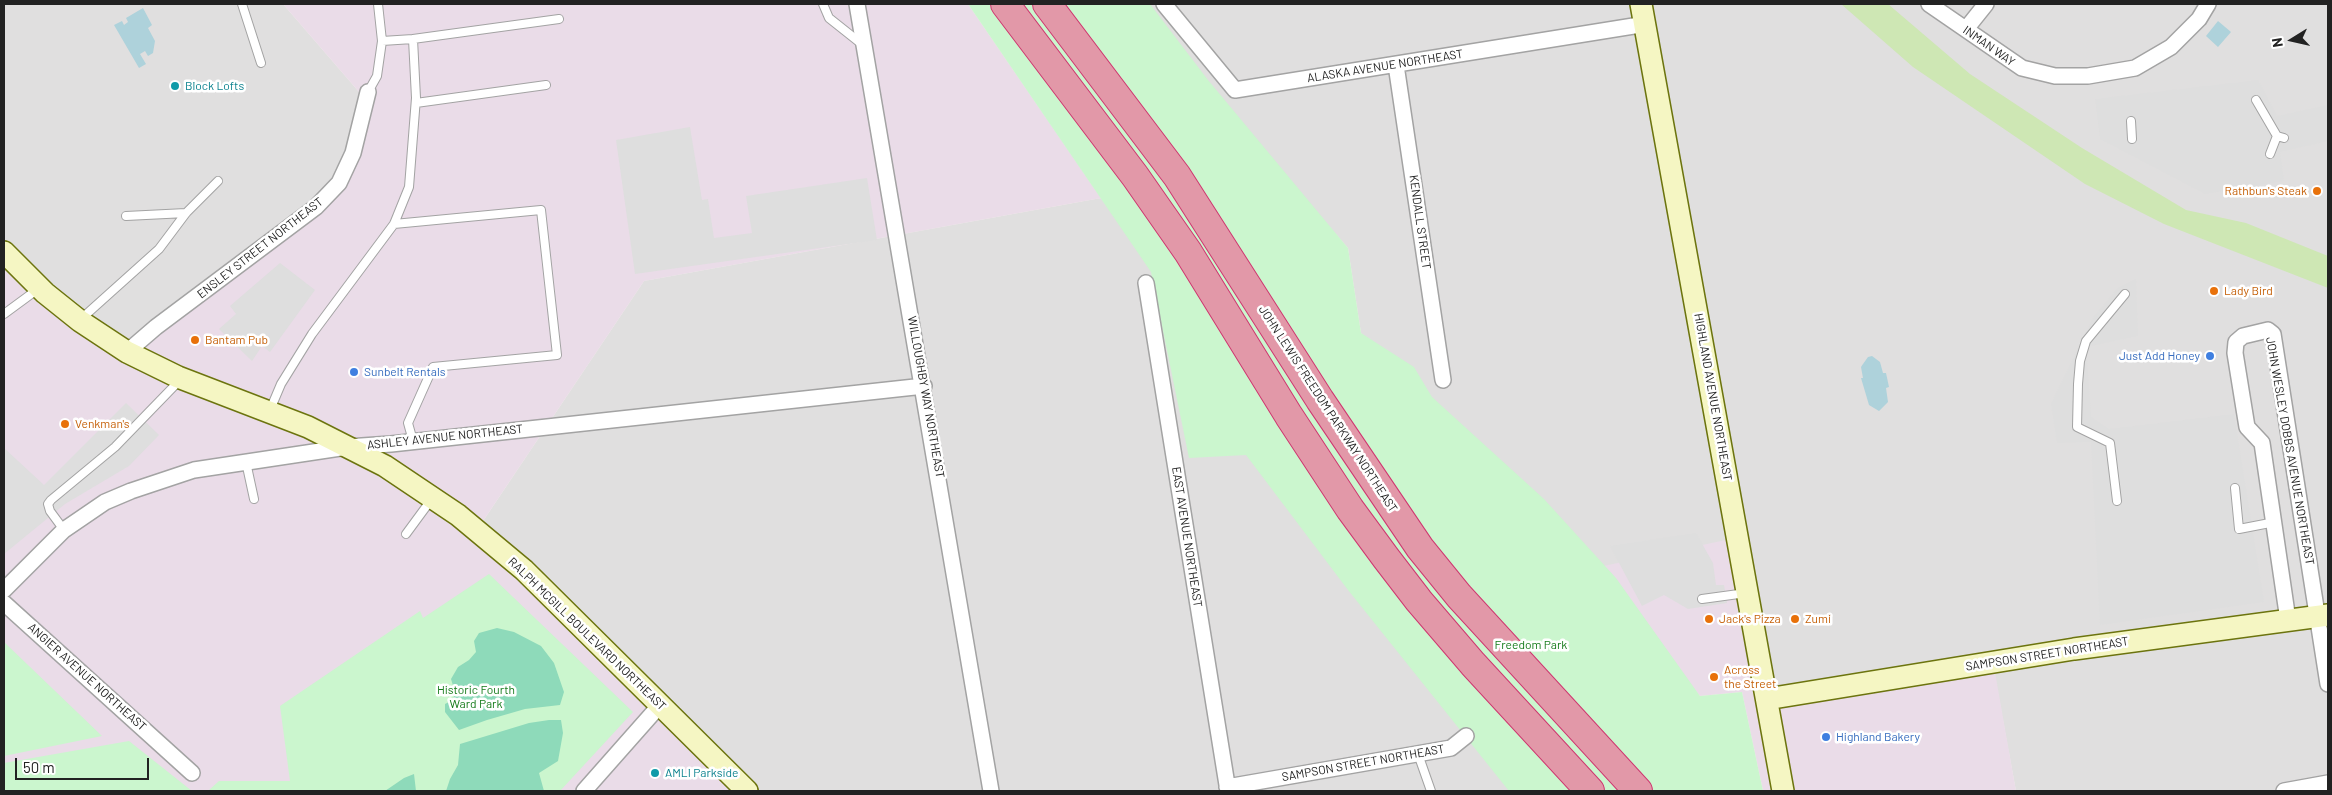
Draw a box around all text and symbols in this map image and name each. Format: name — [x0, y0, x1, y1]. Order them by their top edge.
north arrow — [2267, 15, 2317, 65]
street label: INMAN WAY — [1960, 23, 2018, 69]
text: N — [2268, 37, 2286, 49]
street label: ALASKA AVENUE NORTHEAST — [1306, 47, 1464, 85]
place label: Block Lofts — [185, 79, 244, 93]
marker: Block Lofts — [169, 80, 181, 92]
street label: KENDALL STREET — [1406, 174, 1434, 270]
place label: Rathbun's Steak — [2225, 184, 2307, 198]
marker: Rathbun's Steak — [2311, 185, 2323, 197]
street label: ENSLEY STREET NORTHEAST — [194, 194, 326, 302]
place label: Lady Bird — [2224, 284, 2273, 298]
marker: Lady Bird — [2208, 285, 2220, 297]
street label: JOHN LEWIS FREEDOM PARKWAY NORTHEAST — [1256, 303, 1400, 515]
street label: HIGHLAND AVENUE NORTHEAST — [1691, 312, 1735, 482]
street label: WILLOUGHBY WAY NORTHEAST — [905, 315, 947, 479]
place label: Bantam Pub — [205, 333, 268, 347]
marker: Bantam Pub — [189, 334, 201, 346]
street label: JOHN WESLEY DOBBS AVENUE NORTHEAST — [2263, 336, 2317, 566]
place label: Just Add Honey — [2119, 349, 2200, 363]
marker: Just Add Honey — [2204, 350, 2216, 362]
place label: Sunbelt Rentals — [364, 365, 445, 379]
marker: Sunbelt Rentals — [348, 366, 360, 378]
place label: Venkman's — [75, 417, 130, 431]
marker: Venkman's — [59, 418, 71, 430]
street label: ASHLEY AVENUE NORTHEAST — [366, 422, 524, 452]
street label: EAST AVENUE NORTHEAST — [1169, 466, 1205, 608]
street label: RALPH MCGILL BOULEVARD NORTHEAST — [505, 554, 669, 714]
place label: Jack's Pizza — [1719, 612, 1781, 626]
place label: Zumi — [1805, 612, 1831, 626]
marker: Jack's Pizza — [1703, 613, 1715, 625]
marker: Zumi — [1789, 613, 1801, 625]
street label: ANGIER AVENUE NORTHEAST — [25, 620, 149, 734]
street label: SAMPSON STREET NORTHEAST — [1964, 634, 2130, 674]
park label: Freedom Park — [1495, 638, 1567, 652]
place label: Across the Street — [1724, 663, 1776, 691]
marker: Across the Street — [1708, 671, 1720, 683]
park label: Historic Fourth Ward Park — [437, 683, 515, 711]
place label: Highland Bakery — [1836, 730, 1920, 744]
marker: Highland Bakery — [1820, 731, 1832, 743]
street label: SAMPSON STREET NORTHEAST — [1281, 742, 1445, 784]
scale bar — [18, 748, 151, 780]
text: 50 m — [23, 758, 55, 776]
place label: AMLI Parkside — [665, 766, 738, 780]
marker: AMLI Parkside — [649, 767, 661, 779]

